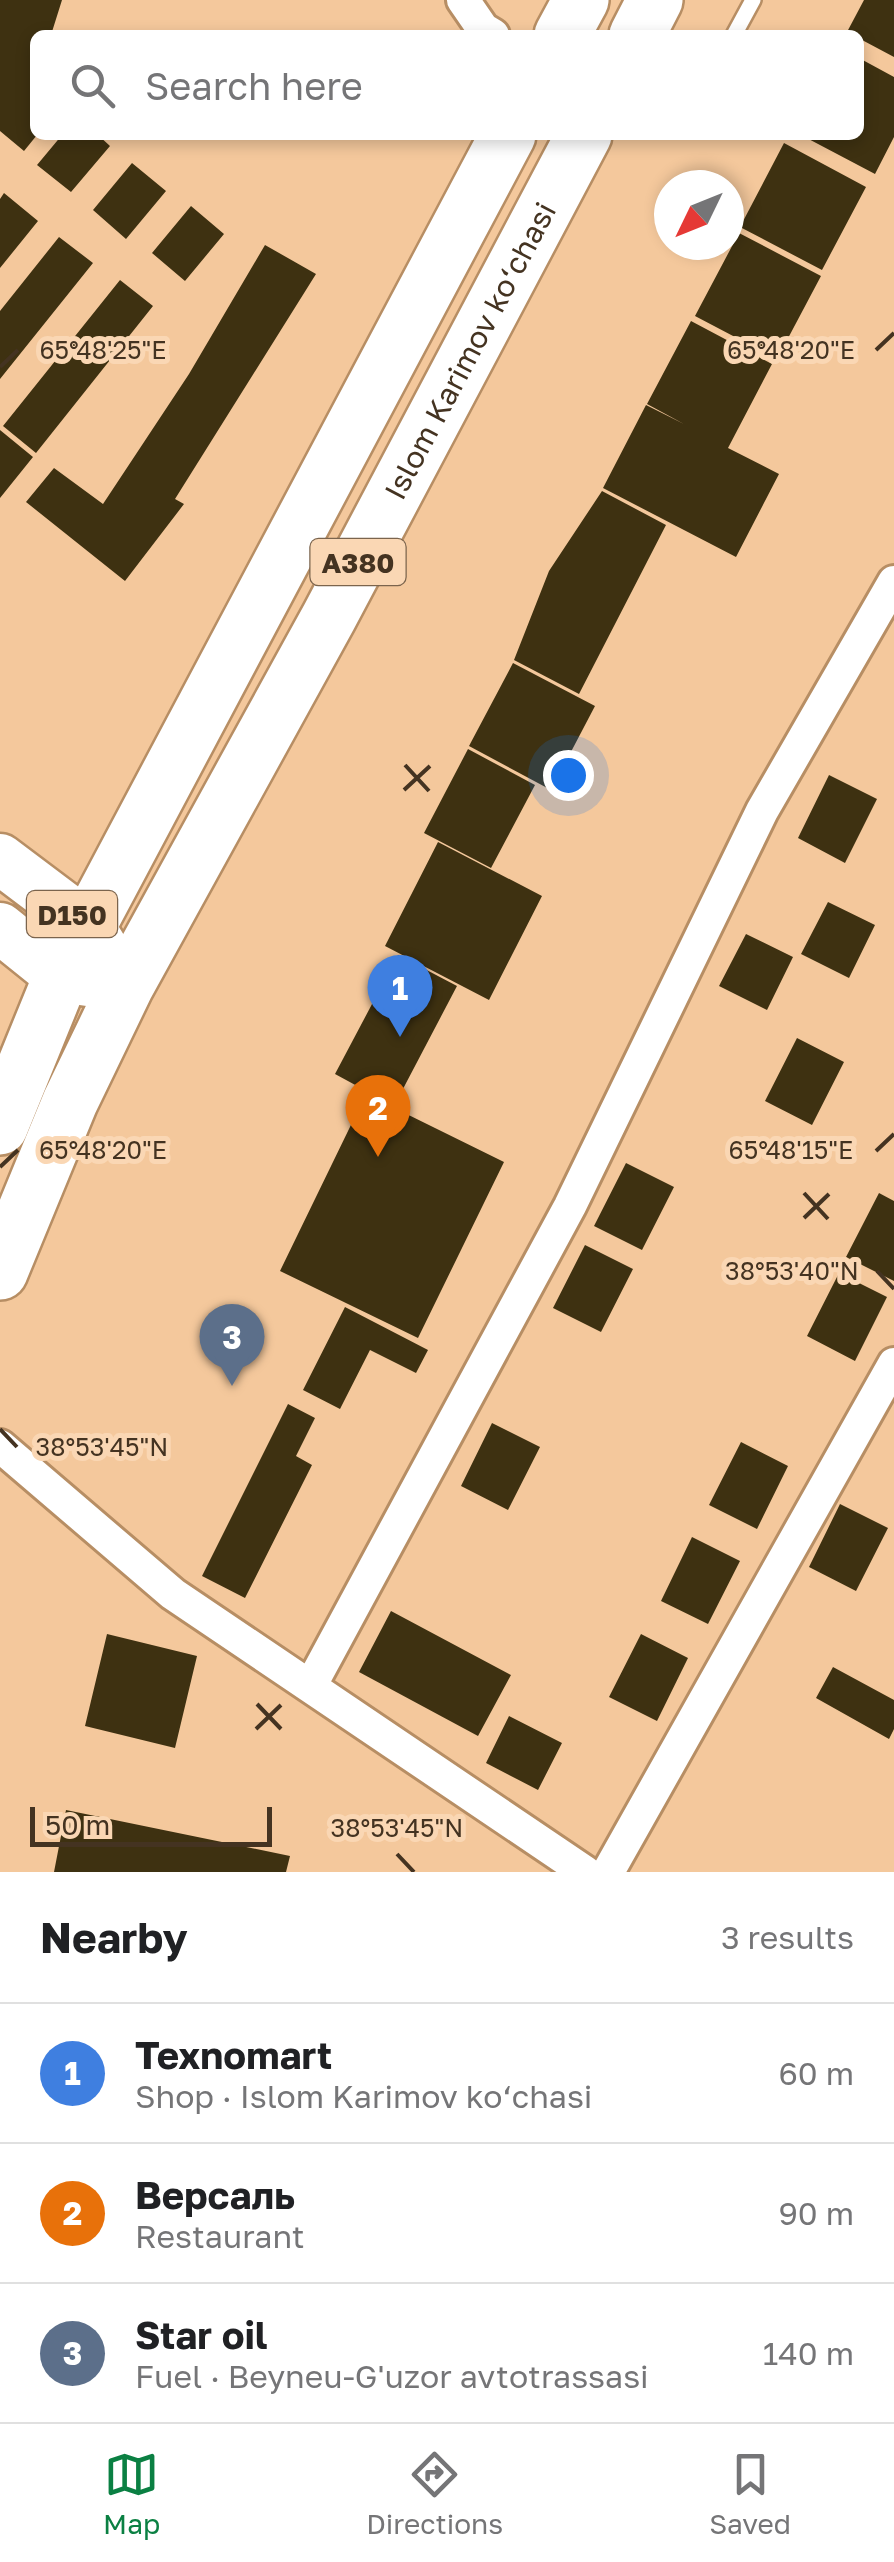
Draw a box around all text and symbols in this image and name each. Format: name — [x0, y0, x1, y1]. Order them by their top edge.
search box — [30, 30, 864, 140]
icon: search — [65, 58, 120, 113]
text: Search here — [145, 63, 363, 108]
north arrow — [654, 170, 744, 260]
street label: Islom Karimov ko‘chasi — [377, 196, 563, 505]
text: 65°48'25"E — [39, 334, 167, 365]
text: 65°48'20"E — [727, 334, 855, 365]
road number: A380 — [310, 539, 406, 585]
your location — [543, 750, 594, 801]
road number: D150 — [27, 891, 117, 937]
pin: 1 — [368, 954, 432, 1037]
pin: 2 — [346, 1074, 410, 1157]
text: 65°48'20"E — [39, 1134, 167, 1165]
text: 65°48'15"E — [729, 1134, 853, 1165]
text: 38°53'40"N — [725, 1255, 859, 1286]
pin: 3 — [200, 1304, 264, 1386]
text: 38°53'45"N — [36, 1431, 168, 1462]
scale bar — [30, 1802, 272, 1846]
text: 50 m — [45, 1808, 110, 1841]
text: 38°53'45"N — [331, 1812, 463, 1843]
text: Nearby — [40, 1912, 188, 1962]
text: 3 results — [721, 1918, 854, 1956]
text: Texnomart — [135, 2032, 332, 2077]
text: 1 — [64, 2054, 81, 2092]
text: 60 m — [778, 2054, 854, 2092]
text: Shop · Islom Karimov ko‘chasi — [135, 2077, 592, 2115]
text: Версаль — [135, 2172, 295, 2217]
text: 2 — [63, 2194, 82, 2232]
text: 90 m — [778, 2194, 854, 2232]
text: Restaurant — [135, 2217, 305, 2255]
text: Star oil — [135, 2312, 268, 2357]
text: 3 — [63, 2334, 82, 2372]
text: 140 m — [763, 2334, 854, 2372]
text: Fuel · Beyneu-G'uzor avtotrassasi — [135, 2357, 649, 2395]
tab: Map — [103, 2447, 160, 2540]
tab: Directions — [366, 2447, 503, 2540]
tab: Saved — [709, 2447, 791, 2540]

